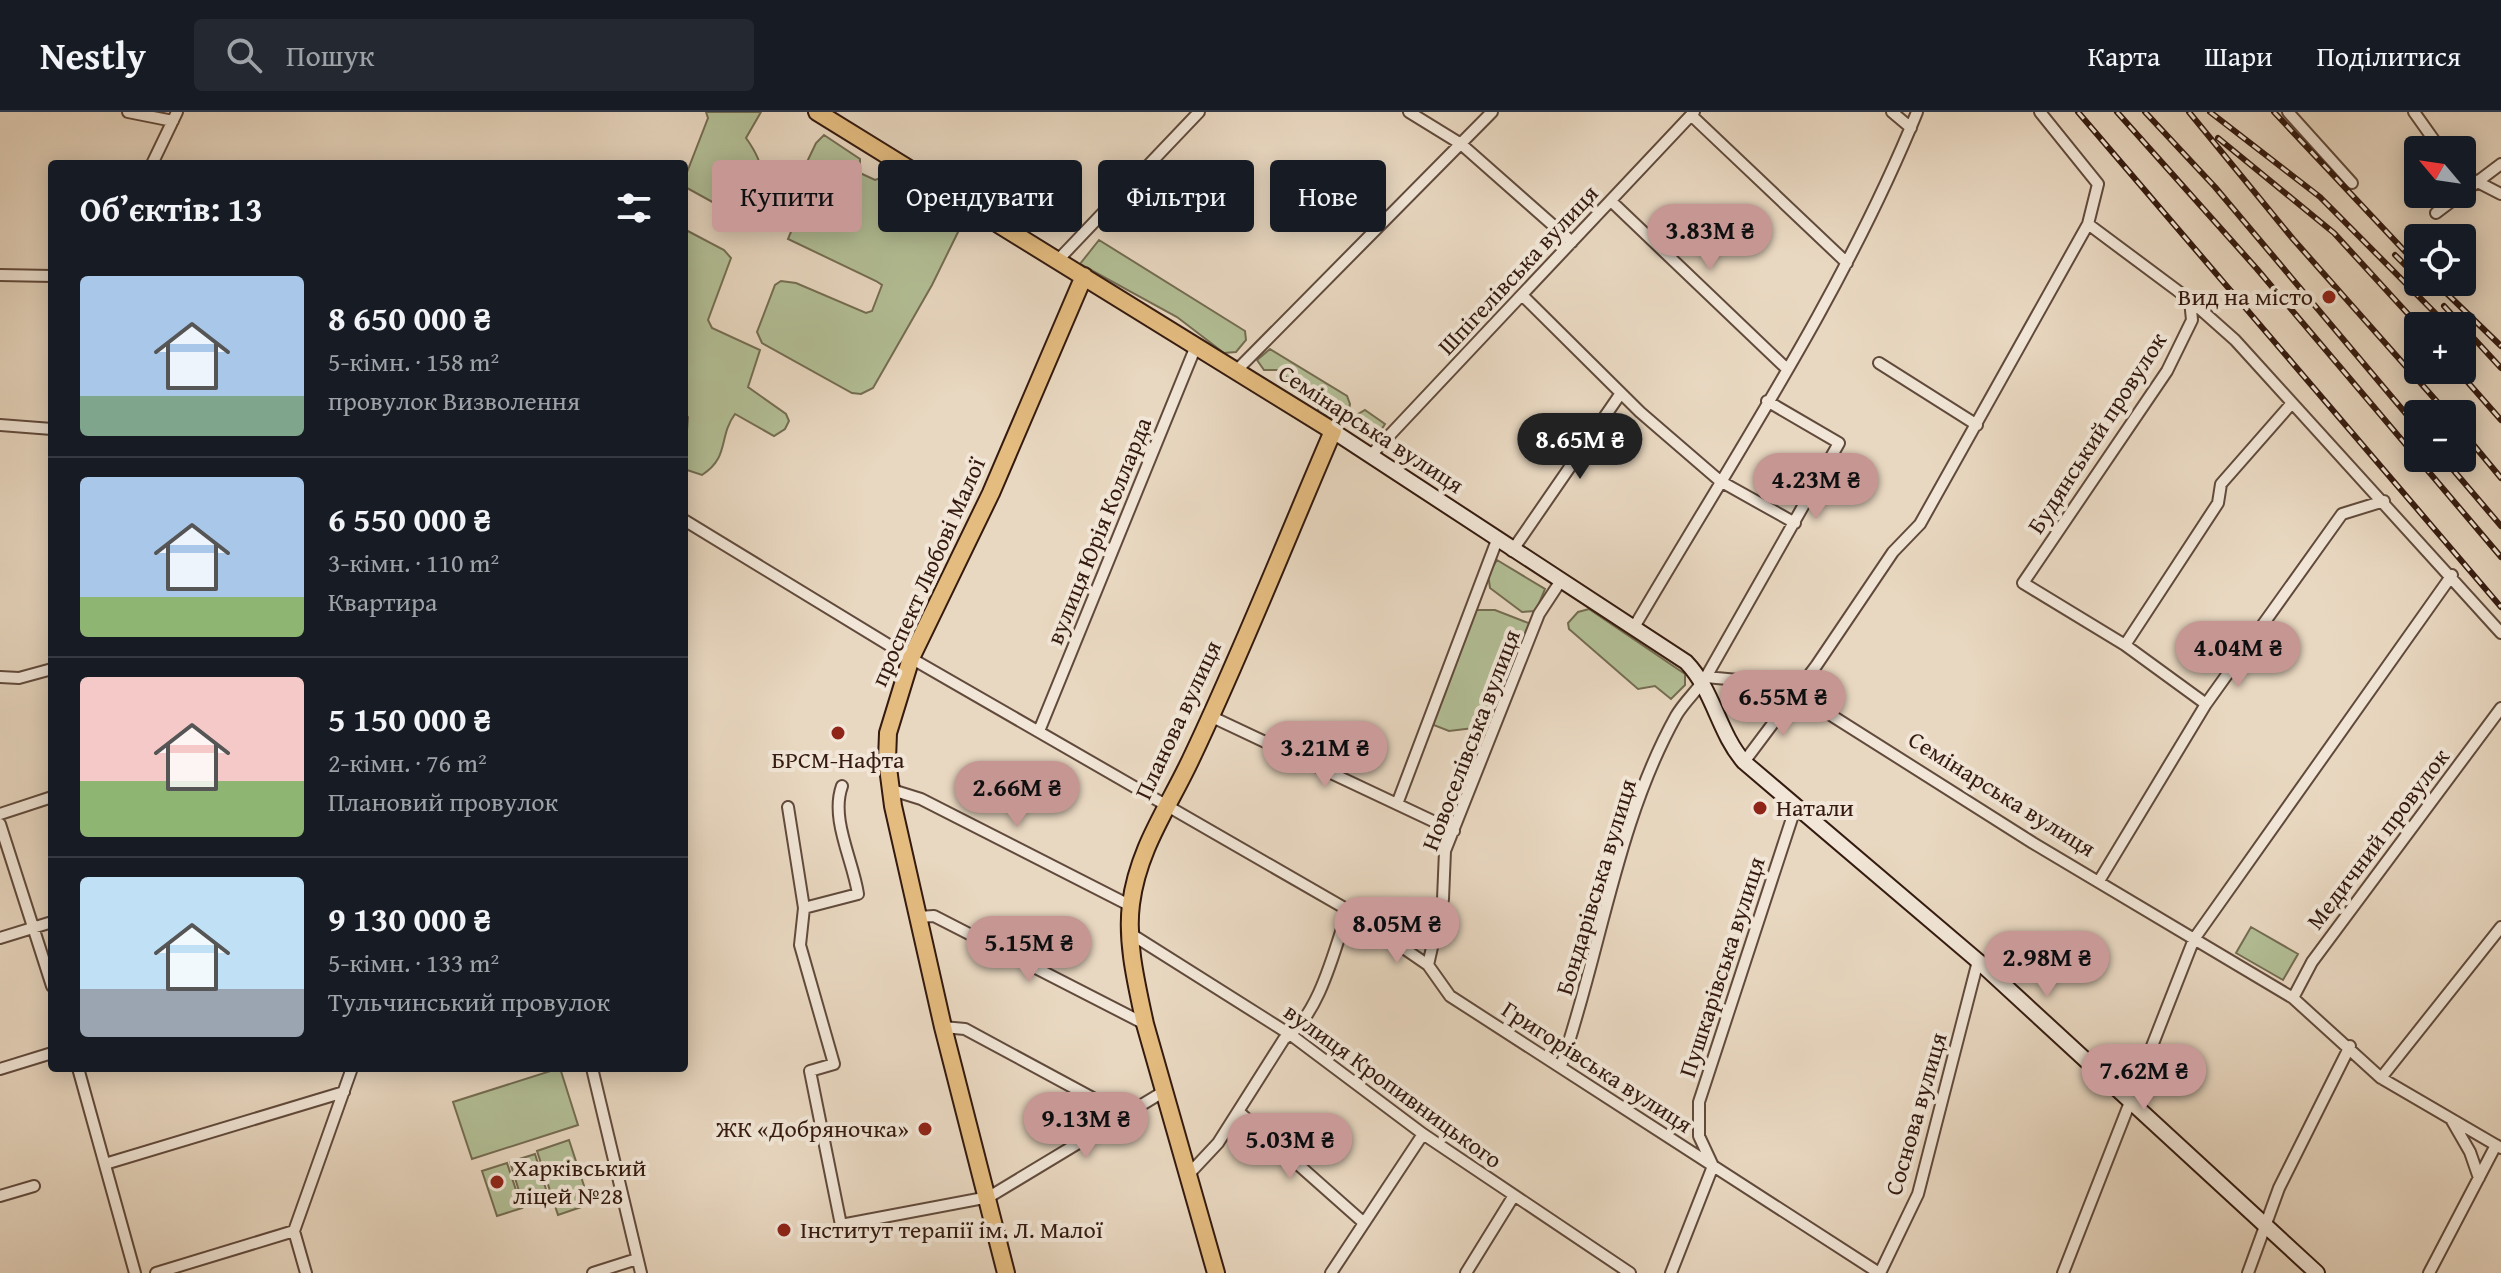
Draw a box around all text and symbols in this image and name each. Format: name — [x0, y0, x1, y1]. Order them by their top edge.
search box — [194, 19, 754, 91]
text: Nestly — [40, 27, 146, 83]
icon: search — [222, 33, 266, 77]
text: Пошук — [286, 33, 374, 77]
text: Карта — [2088, 35, 2160, 76]
text: Шари — [2204, 35, 2273, 76]
text: Поділитися — [2317, 35, 2461, 76]
north arrow — [2404, 136, 2476, 208]
map controls — [2404, 136, 2476, 472]
chip: Купити — [712, 160, 862, 232]
chip: Орендувати — [878, 160, 1082, 232]
chip: Фільтри — [1098, 160, 1254, 232]
chip: Нове — [1270, 160, 1386, 232]
street label: Шпігелівська вулиця — [1429, 177, 1606, 363]
text: Об’єктів: 13 — [80, 184, 263, 233]
icon: filters — [612, 186, 656, 230]
pin: 3.83M ₴ — [1636, 204, 1784, 272]
text: 3.83M ₴ — [1665, 210, 1755, 249]
button: locate — [2404, 224, 2476, 296]
place label: Вид на місто — [2178, 279, 2313, 314]
marker: Вид на місто — [2320, 288, 2338, 306]
text: 8 650 000 ₴ — [328, 293, 491, 342]
icon: home — [144, 308, 240, 404]
button: + — [2404, 312, 2476, 384]
street label: Будянський провулок — [2018, 325, 2175, 540]
text: 5-кімн. · 158 m² — [328, 342, 499, 381]
street label: Семінарська вулиця — [1272, 355, 1471, 502]
text: провулок Визволення — [328, 381, 580, 420]
button: − — [2404, 400, 2476, 472]
street label: вулиця Юрія Колларда — [1037, 411, 1160, 650]
pin: 8.65M ₴ — [1506, 413, 1654, 481]
text: 8.65M ₴ — [1535, 419, 1625, 458]
street label: проспект Любові Малої — [861, 451, 994, 692]
pin: 4.23M ₴ — [1742, 453, 1890, 521]
text: 4.23M ₴ — [1771, 459, 1861, 498]
text: 6 550 000 ₴ — [328, 494, 491, 543]
icon: home — [144, 509, 240, 605]
text: 3-кімн. · 110 m² — [328, 543, 499, 582]
text: Квартира — [328, 582, 437, 621]
pin: 4.04M ₴ — [2164, 621, 2312, 689]
street label: Новоселівська вулиця — [1412, 624, 1529, 855]
text: 4.04M ₴ — [2193, 627, 2283, 666]
street label: Планова вулиця — [1125, 634, 1230, 805]
pin: 6.55M ₴ — [1709, 670, 1857, 738]
text: 6.55M ₴ — [1738, 676, 1828, 715]
text: 5 150 000 ₴ — [328, 694, 491, 743]
icon: home — [144, 709, 240, 805]
pin: 3.21M ₴ — [1251, 721, 1399, 789]
street label: Семінарська вулиця — [1902, 722, 2103, 865]
marker: БРСМ-Нафта — [829, 724, 847, 742]
text: 3.21M ₴ — [1280, 727, 1370, 766]
street label: Медичний провулок — [2298, 740, 2458, 937]
place label: БРСМ-Нафта — [771, 742, 905, 777]
text: 2-кімн. · 76 m² — [328, 743, 487, 782]
pin: 2.66M ₴ — [943, 761, 1091, 829]
text: 2.66M ₴ — [972, 767, 1062, 806]
street label: Бондарівська вулиця — [1546, 775, 1645, 999]
text: Плановий провулок — [328, 782, 558, 821]
place label: Натали — [1776, 790, 1854, 825]
marker: Натали — [1751, 799, 1769, 817]
street label: Пушкарівська вулиця — [1669, 852, 1774, 1081]
text: 9 130 000 ₴ — [328, 894, 491, 943]
pin: 8.05M ₴ — [1323, 897, 1471, 965]
text: 8.05M ₴ — [1352, 903, 1442, 942]
icon: home — [144, 909, 240, 1005]
pin: 5.15M ₴ — [955, 916, 1103, 984]
text: 5.15M ₴ — [984, 922, 1074, 961]
pin: 2.98M ₴ — [1973, 931, 2121, 999]
text: 2.98M ₴ — [2002, 937, 2092, 976]
text: 5-кімн. · 133 m² — [328, 943, 499, 982]
text: Тульчинський провулок — [328, 982, 610, 1021]
street label: Григорівська вулиця — [1495, 992, 1700, 1141]
street label: вулиця Кропивницького — [1277, 994, 1510, 1177]
street label: Соснова вулиця — [1876, 1028, 1955, 1199]
pin: 7.62M ₴ — [2070, 1044, 2218, 1112]
text: 7.62M ₴ — [2099, 1050, 2189, 1089]
pin: 9.13M ₴ — [1012, 1092, 1160, 1160]
text: 9.13M ₴ — [1041, 1098, 1131, 1137]
place label: ЖК «Добряночка» — [715, 1111, 909, 1146]
pin: 5.03M ₴ — [1216, 1113, 1364, 1181]
text: 5.03M ₴ — [1245, 1119, 1335, 1158]
marker: ЖК «Добряночка» — [916, 1120, 934, 1138]
place label: Харківський ліцей №28 — [513, 1150, 646, 1213]
marker: Харківський ліцей №28 — [488, 1173, 506, 1191]
place label: Інститут терапії ім. Л. Малої — [800, 1212, 1104, 1247]
marker: Інститут терапії ім. Л. Малої — [775, 1221, 793, 1239]

